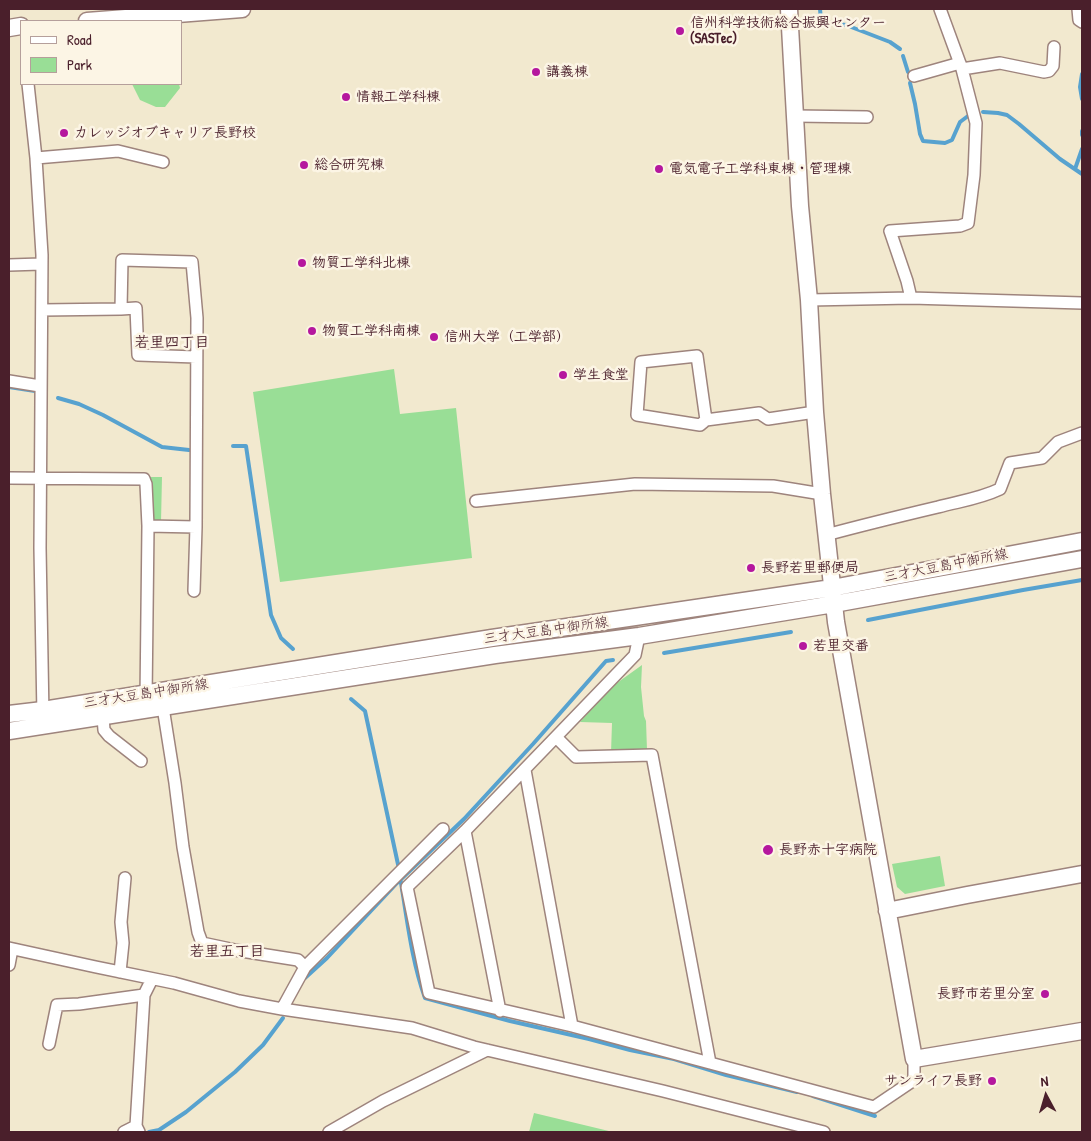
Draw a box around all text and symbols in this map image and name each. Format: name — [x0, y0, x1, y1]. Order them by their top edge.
place label: 信州科学技術総合振興センター (SASTec) — [690, 15, 886, 48]
legend — [20, 20, 182, 85]
marker: 信州科学技術総合振興センター (SASTec) — [674, 25, 686, 37]
text: Road — [67, 29, 92, 50]
text: Park — [67, 54, 92, 75]
place label: 講義棟 — [546, 64, 588, 80]
marker: 講義棟 — [530, 66, 542, 78]
place label: 情報工学科棟 — [356, 89, 440, 105]
marker: 情報工学科棟 — [340, 91, 352, 103]
place label: カレッジオブキャリア長野校 — [74, 125, 256, 141]
marker: カレッジオブキャリア長野校 — [58, 127, 70, 139]
place label: 総合研究棟 — [314, 157, 384, 173]
marker: 総合研究棟 — [298, 159, 310, 171]
place label: 電気電子工学科東棟・管理棟 — [669, 161, 851, 177]
marker: 電気電子工学科東棟・管理棟 — [653, 163, 665, 175]
place label: 物質工学科北棟 — [312, 255, 410, 271]
marker: 物質工学科北棟 — [296, 257, 308, 269]
place label: 物質工学科南棟 — [322, 323, 420, 339]
marker: 物質工学科南棟 — [306, 325, 318, 337]
place label: 信州大学（工学部） — [444, 329, 570, 345]
marker: 信州大学（工学部） — [428, 331, 440, 343]
district label: 若里四丁目 — [135, 334, 209, 352]
place label: 学生食堂 — [573, 367, 629, 383]
marker: 学生食堂 — [557, 369, 569, 381]
street label: 三才大豆島中御所線 — [883, 546, 1009, 586]
place label: 長野若里郵便局 — [761, 560, 859, 576]
marker: 長野若里郵便局 — [745, 562, 757, 574]
street label: 三才大豆島中御所線 — [482, 614, 610, 648]
place label: 若里交番 — [813, 638, 869, 654]
marker: 若里交番 — [797, 640, 809, 652]
street label: 三才大豆島中御所線 — [82, 676, 210, 712]
place label: 長野赤十字病院 — [779, 842, 877, 858]
marker: 長野赤十字病院 — [761, 843, 775, 857]
district label: 若里五丁目 — [190, 943, 264, 961]
place label: 長野市若里分室 — [937, 986, 1035, 1002]
marker: 長野市若里分室 — [1039, 988, 1051, 1000]
north arrow — [1021, 1071, 1071, 1121]
text: N — [1040, 1071, 1049, 1090]
place label: サンライフ長野 — [884, 1073, 982, 1089]
marker: サンライフ長野 — [986, 1075, 998, 1087]

